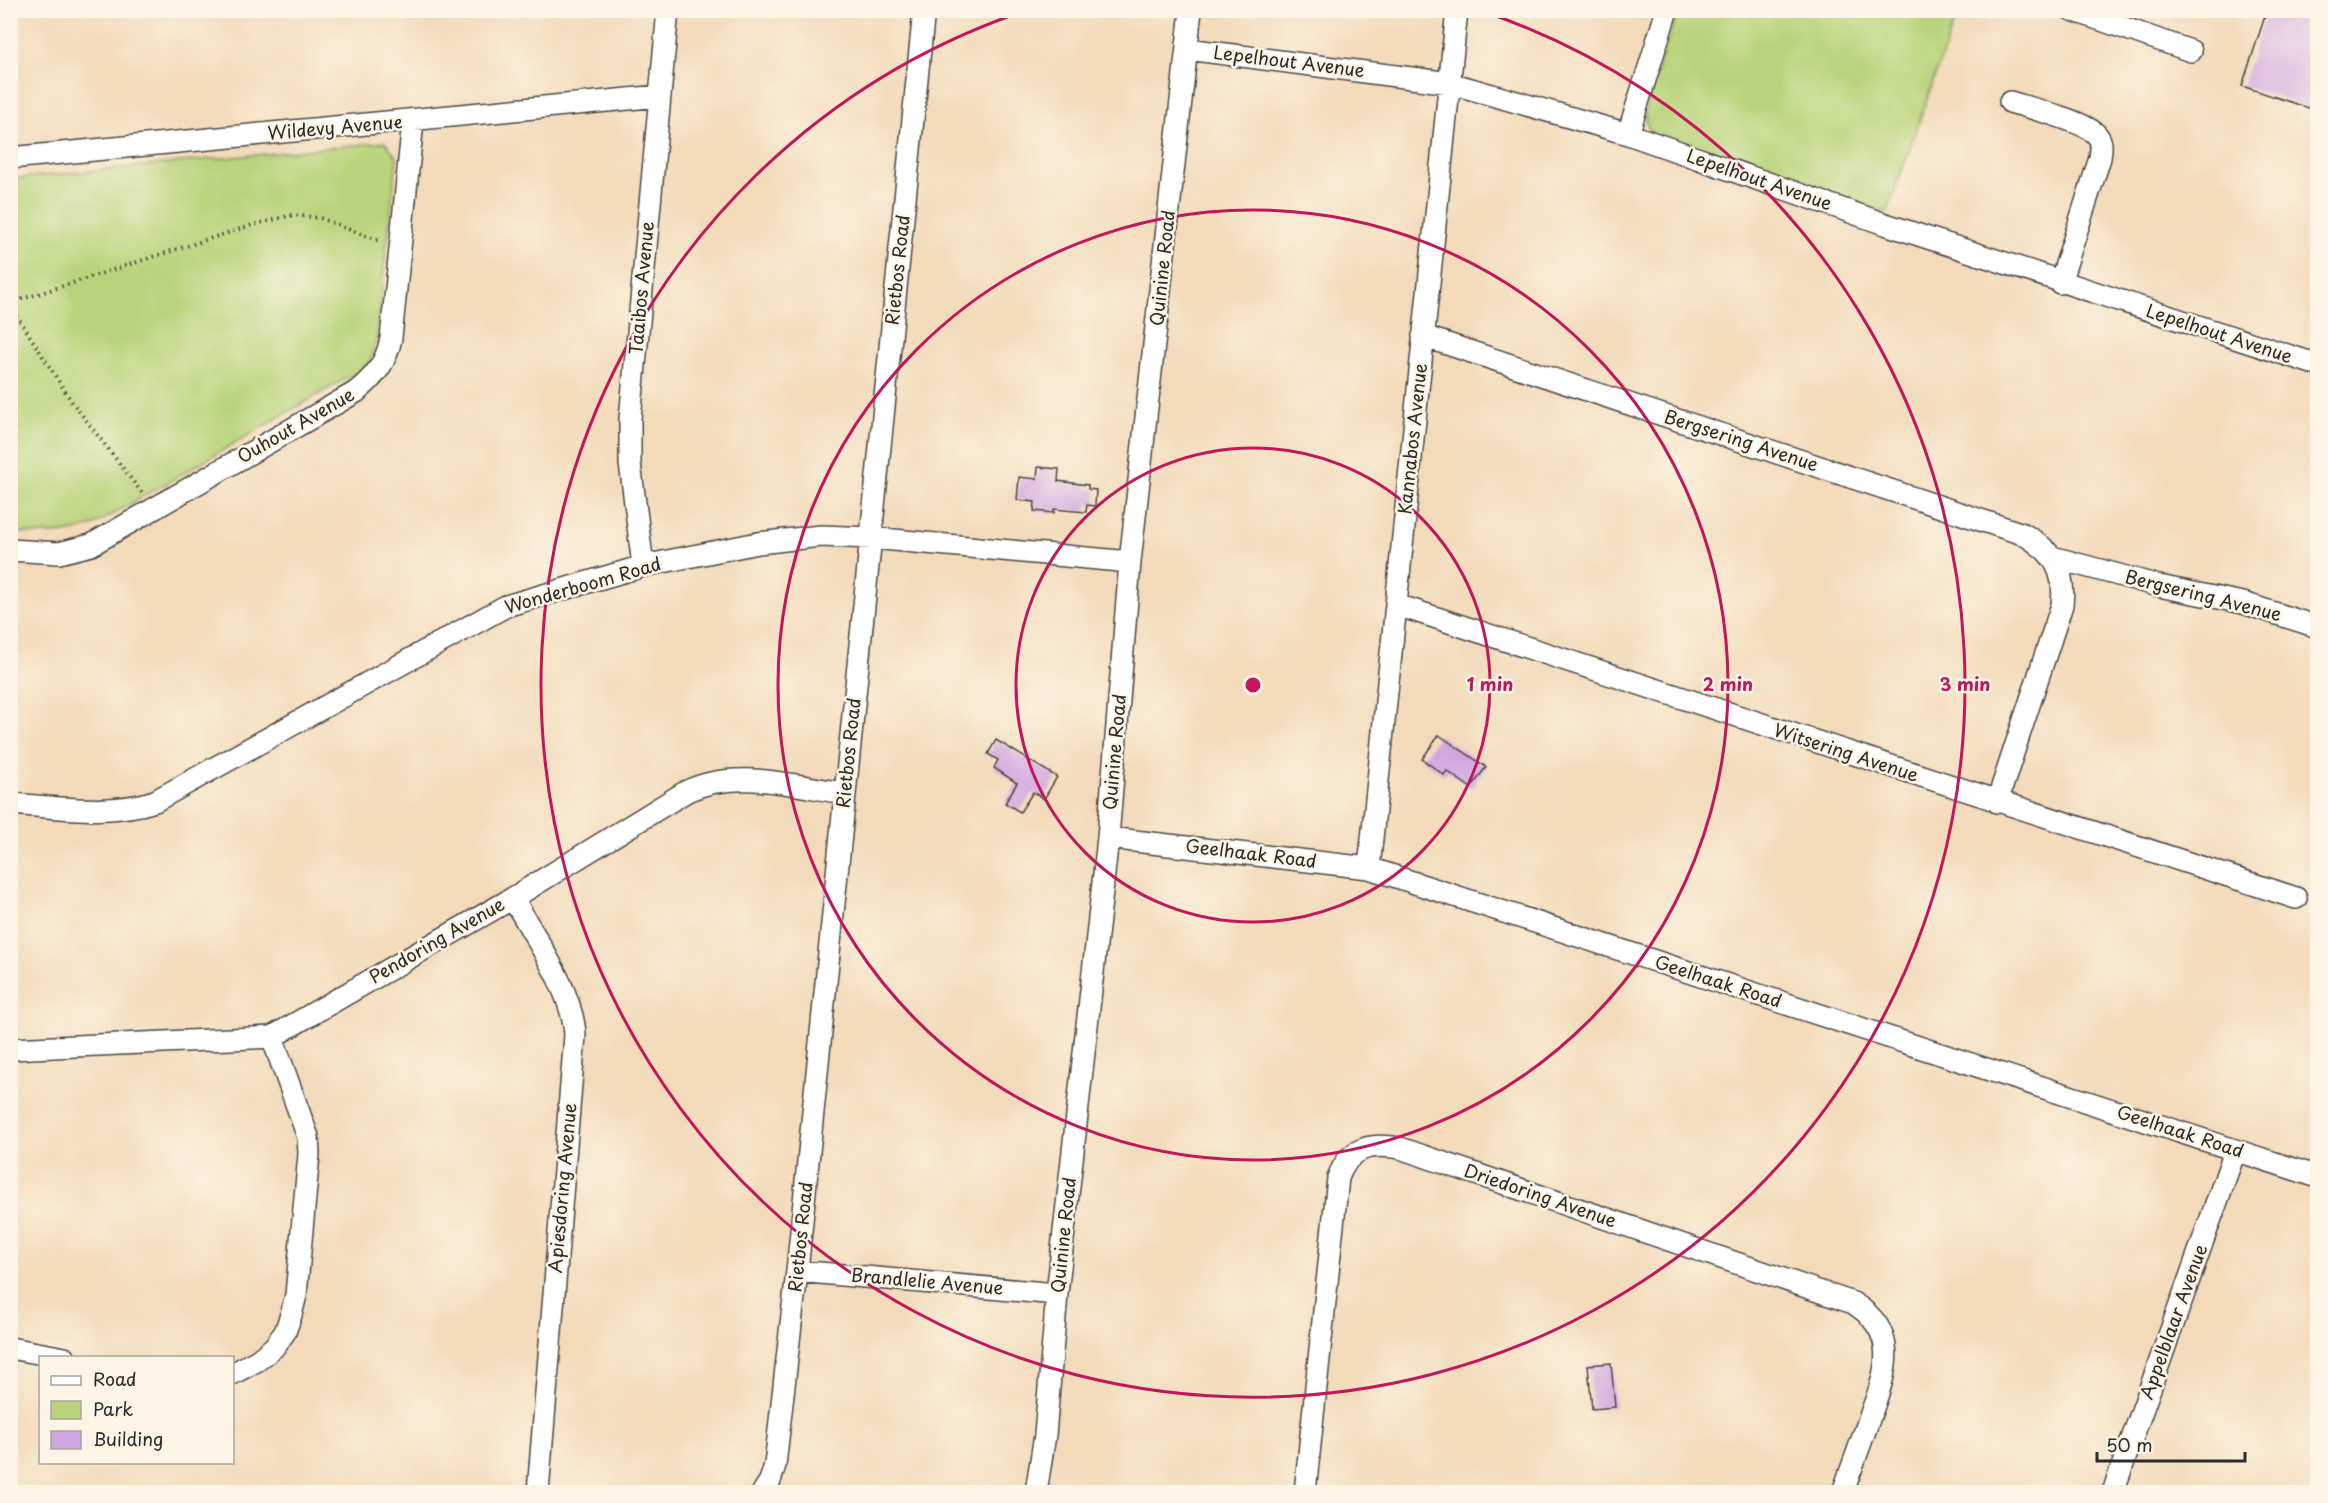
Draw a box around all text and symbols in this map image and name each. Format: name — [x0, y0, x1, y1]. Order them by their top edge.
street label: Lepelhout Avenue — [1212, 38, 1366, 83]
street label: Wildevy Avenue — [266, 107, 403, 146]
street label: Lepelhout Avenue — [1683, 141, 1836, 216]
street label: Quinine Road — [1142, 209, 1181, 327]
street label: Rietbos Road — [877, 213, 916, 326]
street label: Taaibos Avenue — [621, 220, 660, 356]
street label: Lepelhout Avenue — [2143, 296, 2296, 369]
street label: Kannabos Avenue — [1390, 362, 1433, 516]
street label: Ouhout Avenue — [232, 380, 359, 469]
street label: Bergsering Avenue — [1661, 402, 1822, 477]
street label: Wonderboom Road — [501, 549, 664, 620]
street label: Bergsering Avenue — [2122, 562, 2285, 627]
text: 1 min — [1467, 670, 1513, 697]
text: 2 min — [1703, 670, 1753, 697]
text: 3 min — [1940, 670, 1990, 697]
centre of rings — [1243, 675, 1263, 695]
street label: Quinine Road — [1095, 693, 1132, 811]
street label: Rietbos Road — [828, 696, 867, 809]
street label: Witsering Avenue — [1771, 715, 1922, 788]
street label: Geelhaak Road — [1184, 831, 1318, 874]
street label: Pendoring Avenue — [363, 890, 509, 990]
street label: Geelhaak Road — [1652, 947, 1785, 1014]
street label: Geelhaak Road — [2114, 1097, 2247, 1164]
street label: Apiesdoring Avenue — [541, 1102, 582, 1274]
street label: Driedoring Avenue — [1461, 1156, 1620, 1233]
street label: Quinine Road — [1043, 1176, 1082, 1294]
street label: Rietbos Road — [780, 1180, 819, 1293]
street label: Appelblaar Avenue — [2132, 1240, 2213, 1403]
street label: Brandlelie Avenue — [850, 1260, 1005, 1301]
legend — [39, 1356, 234, 1464]
text: Road — [93, 1365, 137, 1392]
text: Park — [93, 1395, 133, 1422]
text: Building — [93, 1425, 163, 1452]
scale bar — [2097, 1425, 2246, 1463]
text: 50 m — [2106, 1431, 2153, 1458]

